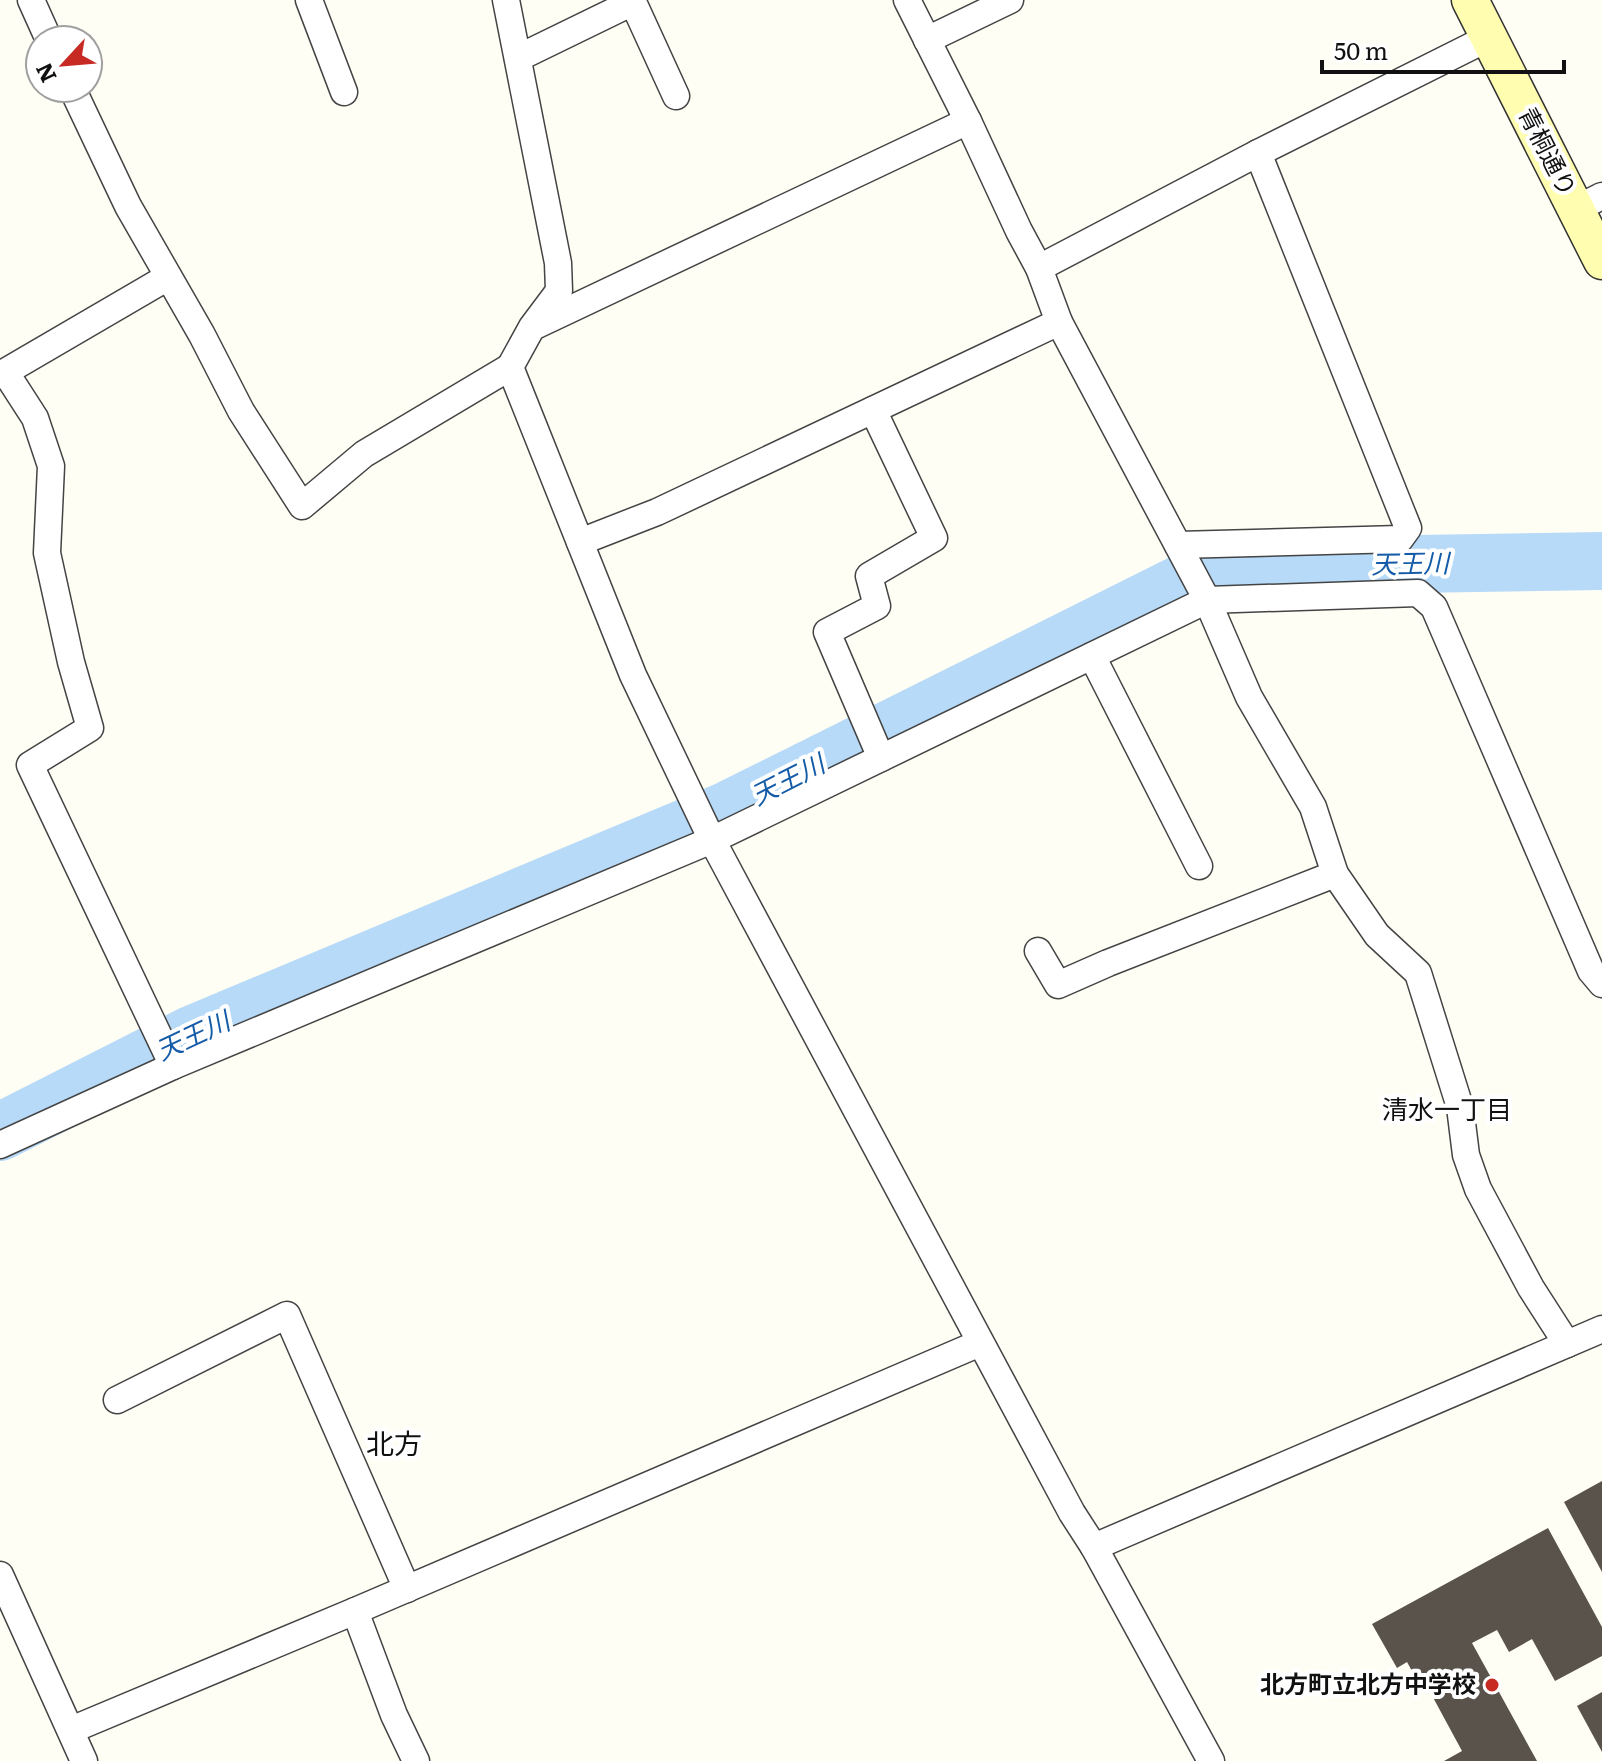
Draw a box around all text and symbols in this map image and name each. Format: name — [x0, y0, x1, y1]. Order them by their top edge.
north arrow — [24, 24, 104, 104]
scale bar — [1322, 24, 1564, 74]
text: 50 m — [1334, 32, 1388, 67]
text: N — [26, 58, 64, 89]
street label: 青桐通り — [1512, 100, 1587, 202]
water label: 天王川 — [1371, 541, 1452, 582]
water label: 天王川 — [743, 741, 833, 813]
water label: 天王川 — [148, 998, 238, 1068]
district label: 清水一丁目 — [1382, 1088, 1512, 1127]
district label: 北方 — [366, 1421, 422, 1463]
place label: 北方町立北方中学校 — [1260, 1665, 1476, 1700]
marker: 北方町立北方中学校 — [1483, 1676, 1501, 1694]

